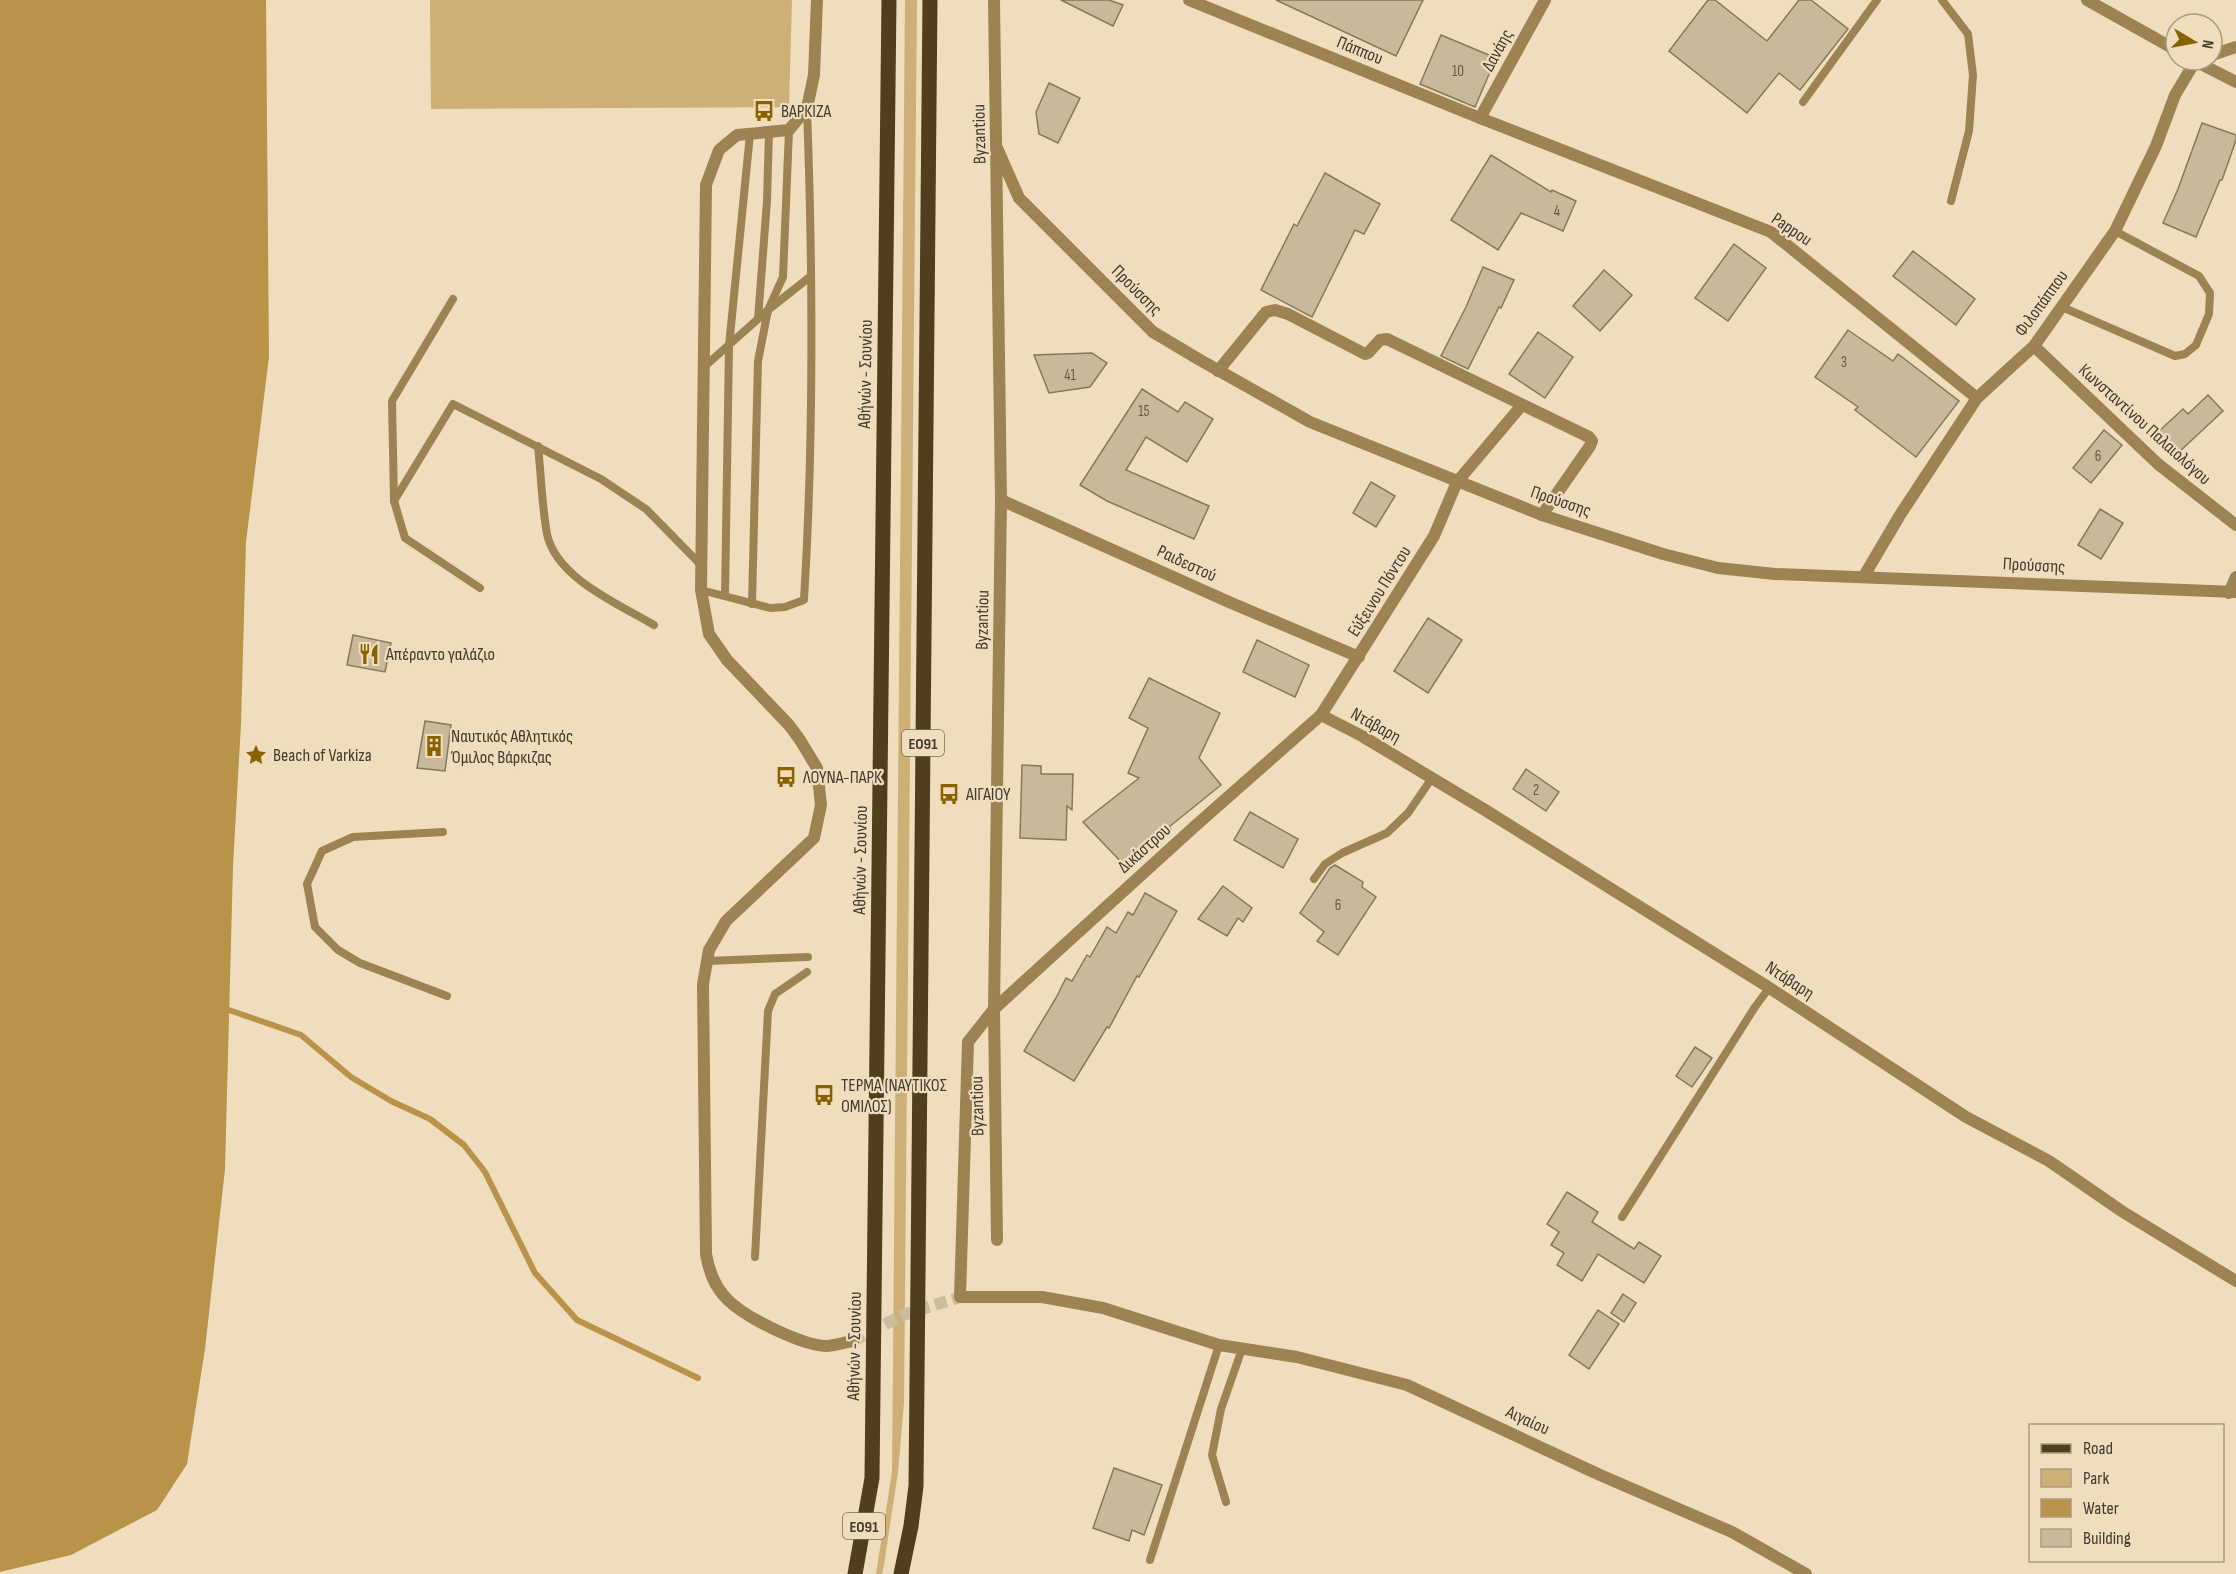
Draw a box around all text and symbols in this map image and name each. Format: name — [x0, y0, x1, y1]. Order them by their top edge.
north arrow — [2164, 12, 2224, 72]
street label: Δανάης — [1477, 26, 1517, 75]
street label: Πάππου — [1334, 32, 1386, 69]
text: N — [2197, 38, 2217, 50]
house number: 10 — [1452, 62, 1464, 81]
bus stop icon: ΒΑΡΚΙΖΑ — [752, 99, 776, 123]
place label: ΒΑΡΚΙΖΑ — [781, 101, 831, 122]
street label: Byzantiou — [968, 104, 991, 164]
house number: 4 — [1554, 202, 1560, 221]
street label: Pappou — [1768, 208, 1816, 250]
street label: Προύσσης — [1107, 261, 1166, 320]
street label: Φιλοπάππου — [2010, 266, 2073, 341]
street label: Αθήνών - Σουνίου — [854, 319, 877, 430]
house number: 3 — [1841, 353, 1847, 372]
street label: Κωνσταντίνου Παλαιολόγου — [2074, 360, 2215, 489]
house number: 41 — [1064, 366, 1077, 385]
house number: 15 — [1138, 402, 1150, 421]
house number: 6 — [2095, 447, 2101, 466]
street label: Προύσσης — [1528, 481, 1594, 522]
street label: Ραιδεστού — [1154, 541, 1220, 586]
street label: Εύξεινου Πόντου — [1343, 542, 1416, 640]
street label: Προύσσης — [2002, 553, 2066, 578]
street label: Byzantiou — [971, 590, 994, 650]
restaurant icon: Απέραντο γαλάζιο — [357, 642, 381, 666]
place label: Απέραντο γαλάζιο — [385, 644, 495, 665]
street label: Ντάβαρη — [1347, 703, 1404, 748]
place label: Ναυτικός Αθλητικός Όμιλος Βάρκιζας — [450, 726, 573, 768]
road number: ΕΟ91 — [902, 730, 944, 756]
building icon: Ναυτικός Αθλητικός Όμιλος Βάρκιζας — [422, 734, 446, 758]
place icon: Beach of Varkiza — [244, 743, 268, 767]
place label: Beach of Varkiza — [273, 745, 372, 766]
bus stop icon: ΛΟΥΝΑ-ΠΑΡΚ — [774, 765, 798, 789]
place label: ΛΟΥΝΑ-ΠΑΡΚ — [802, 767, 883, 788]
house number: 2 — [1533, 781, 1539, 800]
bus stop icon: ΑΙΓΑΙΟΥ — [937, 782, 961, 806]
place label: ΑΙΓΑΙΟΥ — [965, 784, 1011, 805]
street label: Αθήνών - Σουνίου — [849, 805, 872, 916]
street label: Δικάστρου — [1114, 819, 1175, 878]
house number: 6 — [1335, 896, 1341, 915]
street label: Ντάβαρη — [1761, 957, 1818, 1004]
place label: ΤΕΡΜΑ (ΝΑΥΤΙΚΟΣ ΟΜΙΛΟΣ) — [841, 1075, 947, 1117]
street label: Byzantiou — [966, 1076, 989, 1136]
bus stop icon: ΤΕΡΜΑ (ΝΑΥΤΙΚΟΣ ΟΜΙΛΟΣ) — [812, 1083, 836, 1107]
street label: Αθήνών - Σουνίου — [843, 1291, 866, 1402]
street label: Αιγαίου — [1502, 1401, 1553, 1440]
legend — [2029, 1424, 2224, 1562]
text: Road — [2083, 1438, 2113, 1459]
text: Park — [2083, 1468, 2109, 1489]
text: Water — [2083, 1498, 2119, 1519]
road number: ΕΟ91 — [843, 1513, 885, 1539]
text: Building — [2083, 1528, 2131, 1549]

